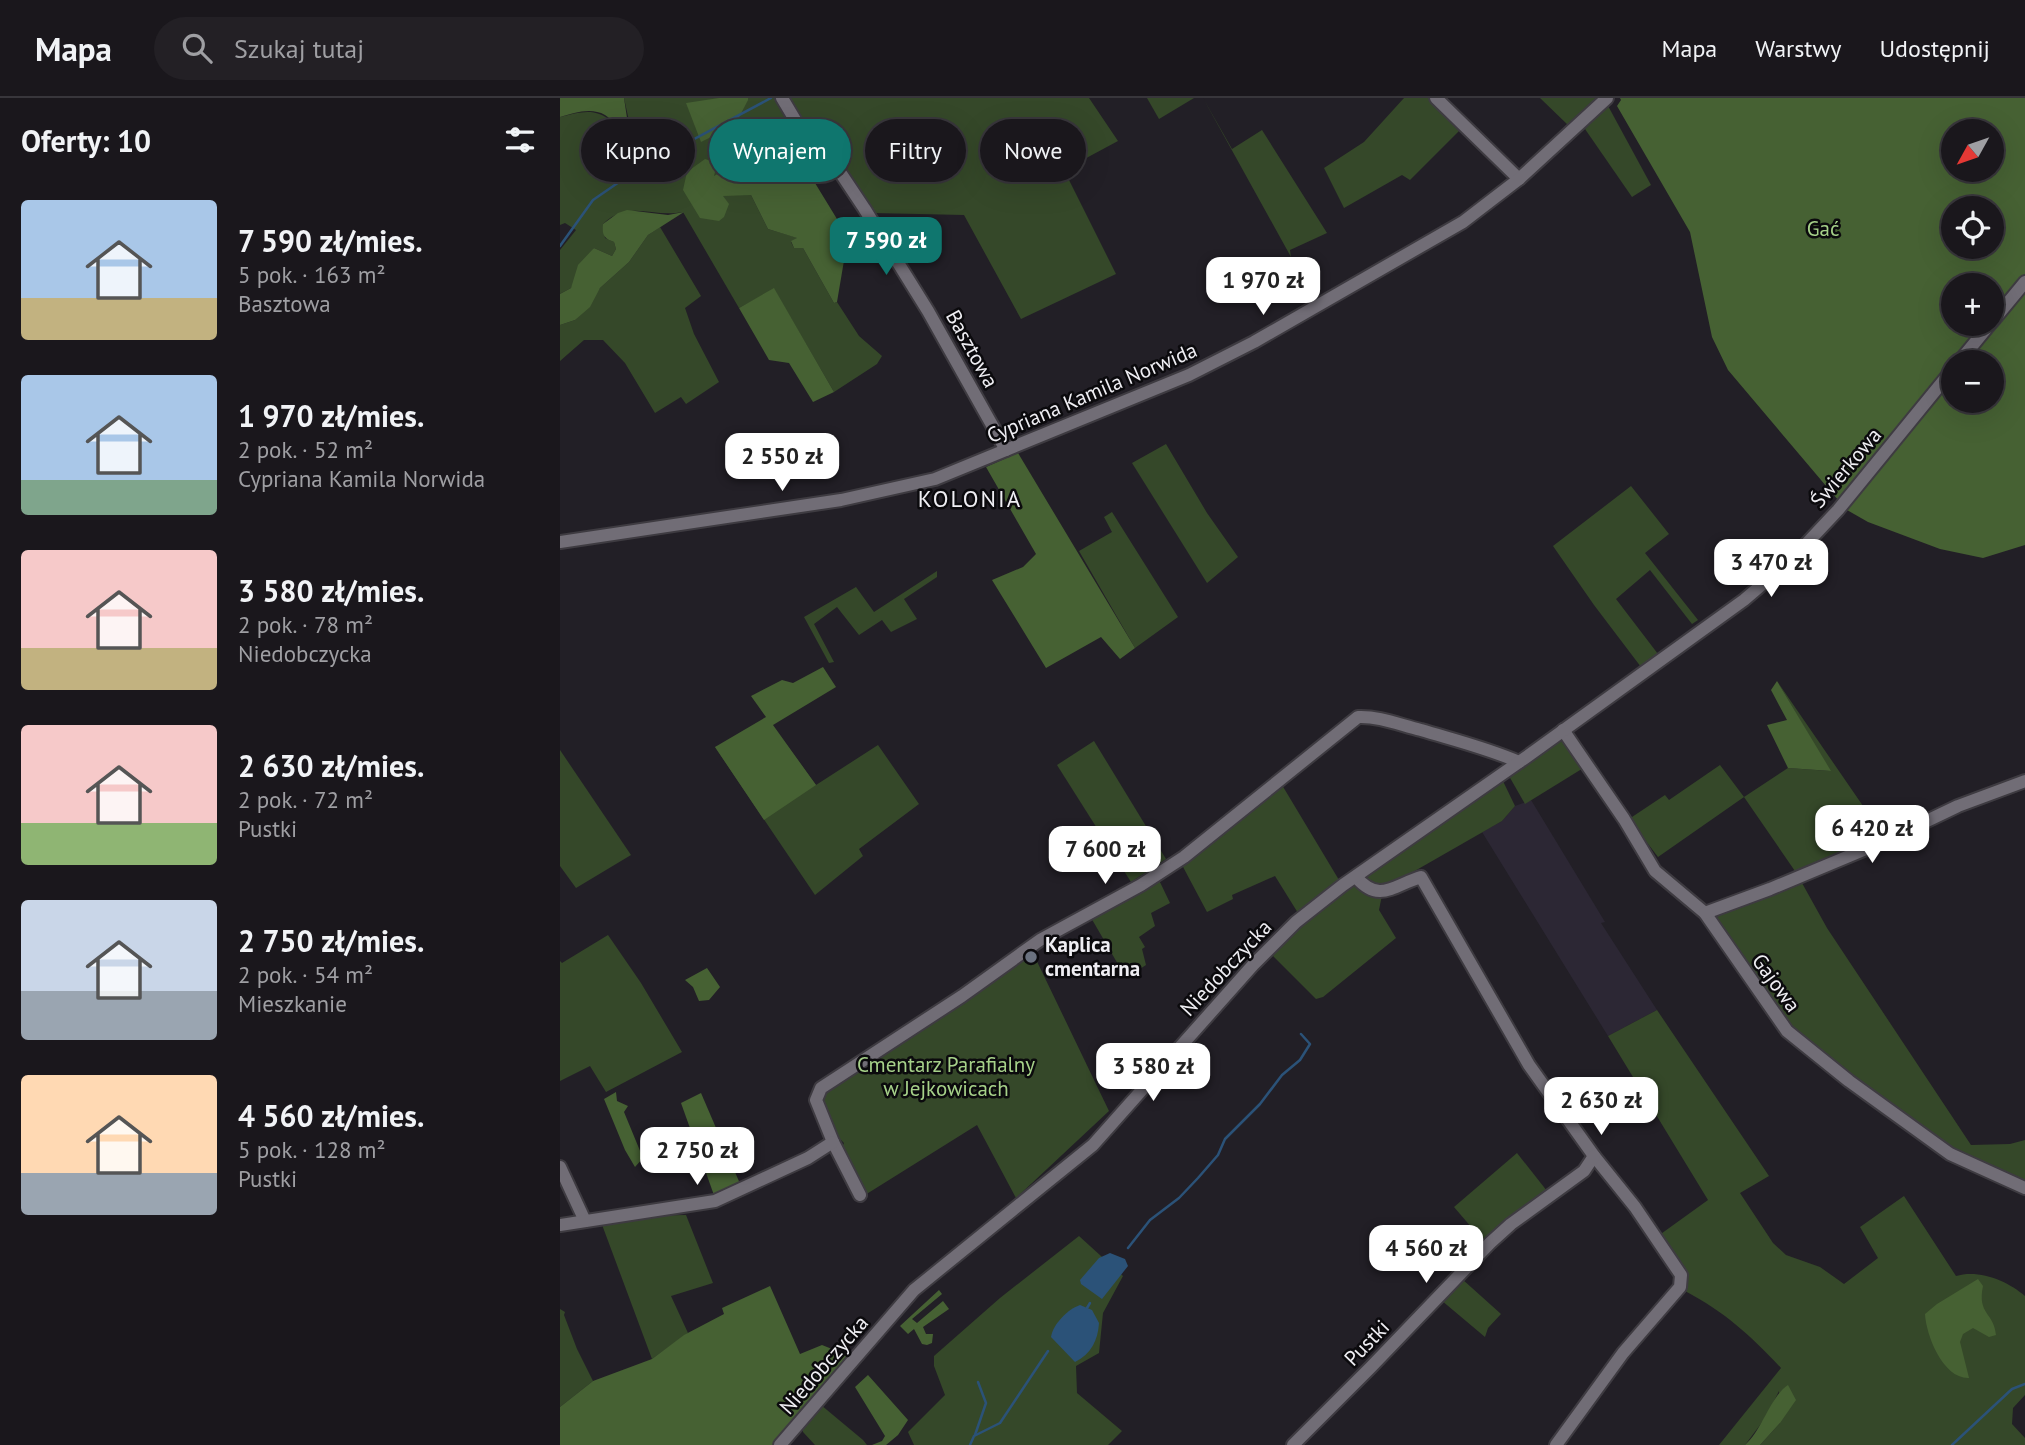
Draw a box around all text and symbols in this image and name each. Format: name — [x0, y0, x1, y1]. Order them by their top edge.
search box — [154, 17, 644, 80]
text: Mapa — [35, 27, 112, 70]
icon: search — [178, 29, 216, 67]
text: Szukaj tutaj — [234, 32, 364, 65]
text: Mapa — [1662, 33, 1717, 64]
text: Warstwy — [1755, 33, 1841, 64]
text: Udostępnij — [1879, 33, 1990, 64]
chip: Kupno — [581, 119, 695, 182]
chip: Wynajem — [709, 119, 851, 182]
chip: Filtry — [865, 119, 966, 182]
chip: Nowe — [980, 119, 1086, 182]
north arrow — [1941, 119, 2004, 182]
map controls — [1941, 119, 2004, 413]
text: Oferty: 10 — [21, 121, 151, 160]
icon: filters — [501, 121, 539, 159]
button: locate — [1941, 196, 2004, 259]
park label: Gać — [1807, 215, 1839, 242]
pin: 7 590 zł — [814, 218, 958, 277]
text: 7 590 zł/mies. — [238, 221, 423, 260]
text: 7 590 zł — [846, 225, 926, 254]
icon: home — [77, 228, 161, 312]
pin: 1 970 zł — [1191, 258, 1335, 317]
text: 5 pok. · 163 m² — [238, 260, 386, 289]
text: 1 970 zł — [1222, 265, 1304, 294]
button: + — [1941, 273, 2004, 336]
text: Basztowa — [238, 289, 331, 318]
street label: Basztowa — [940, 305, 1005, 392]
street label: Cypriana Kamila Norwida — [983, 336, 1201, 449]
button: − — [1941, 350, 2004, 413]
text: 1 970 zł/mies. — [238, 396, 424, 435]
icon: home — [77, 403, 161, 487]
street label: Świerkowa — [1804, 422, 1887, 513]
pin: 2 550 zł — [710, 434, 854, 493]
text: 2 pok. · 52 m² — [238, 435, 373, 464]
text: 2 550 zł — [741, 441, 823, 470]
text: Cypriana Kamila Norwida — [238, 464, 485, 493]
district label: KOLONIA — [918, 484, 1022, 513]
pin: 3 470 zł — [1699, 540, 1843, 599]
text: 3 470 zł — [1730, 547, 1812, 576]
text: 3 580 zł/mies. — [238, 571, 424, 610]
icon: home — [77, 578, 161, 662]
text: 2 pok. · 78 m² — [238, 610, 373, 639]
text: Niedobczycka — [238, 639, 372, 668]
text: 2 630 zł/mies. — [238, 746, 424, 785]
icon: home — [77, 753, 161, 837]
text: 2 pok. · 72 m² — [238, 785, 373, 814]
pin: 6 420 zł — [1800, 806, 1944, 865]
text: 6 420 zł — [1831, 813, 1913, 842]
text: Pustki — [238, 814, 297, 843]
pin: 7 600 zł — [1033, 826, 1177, 886]
text: 7 600 zł — [1065, 834, 1145, 863]
street label: Niedobczycka — [1174, 914, 1277, 1022]
text: 2 750 zł/mies. — [238, 921, 424, 960]
icon: home — [77, 928, 161, 1012]
place label: Kaplica cmentarna — [1045, 931, 1140, 982]
street label: Gajowa — [1746, 948, 1807, 1017]
marker: Kaplica cmentarna — [1023, 949, 1039, 965]
text: 2 pok. · 54 m² — [238, 960, 373, 989]
text: Mieszkanie — [238, 989, 347, 1018]
pin: 3 580 zł — [1081, 1044, 1225, 1103]
park label: Cmentarz Parafialny w Jejkowicach — [857, 1051, 1035, 1102]
text: 3 580 zł — [1112, 1051, 1194, 1080]
pin: 2 630 zł — [1529, 1077, 1673, 1137]
text: 2 630 zł — [1560, 1085, 1642, 1114]
text: 4 560 zł/mies. — [238, 1096, 424, 1135]
icon: home — [77, 1103, 161, 1187]
pin: 2 750 zł — [625, 1128, 769, 1187]
text: 5 pok. · 128 m² — [238, 1135, 386, 1164]
text: 2 750 zł — [656, 1135, 738, 1164]
text: Pustki — [238, 1164, 297, 1193]
pin: 4 560 zł — [1354, 1226, 1498, 1285]
text: 4 560 zł — [1385, 1233, 1467, 1262]
street label: Niedobczycka — [773, 1310, 874, 1420]
street label: Pustki — [1338, 1314, 1395, 1371]

